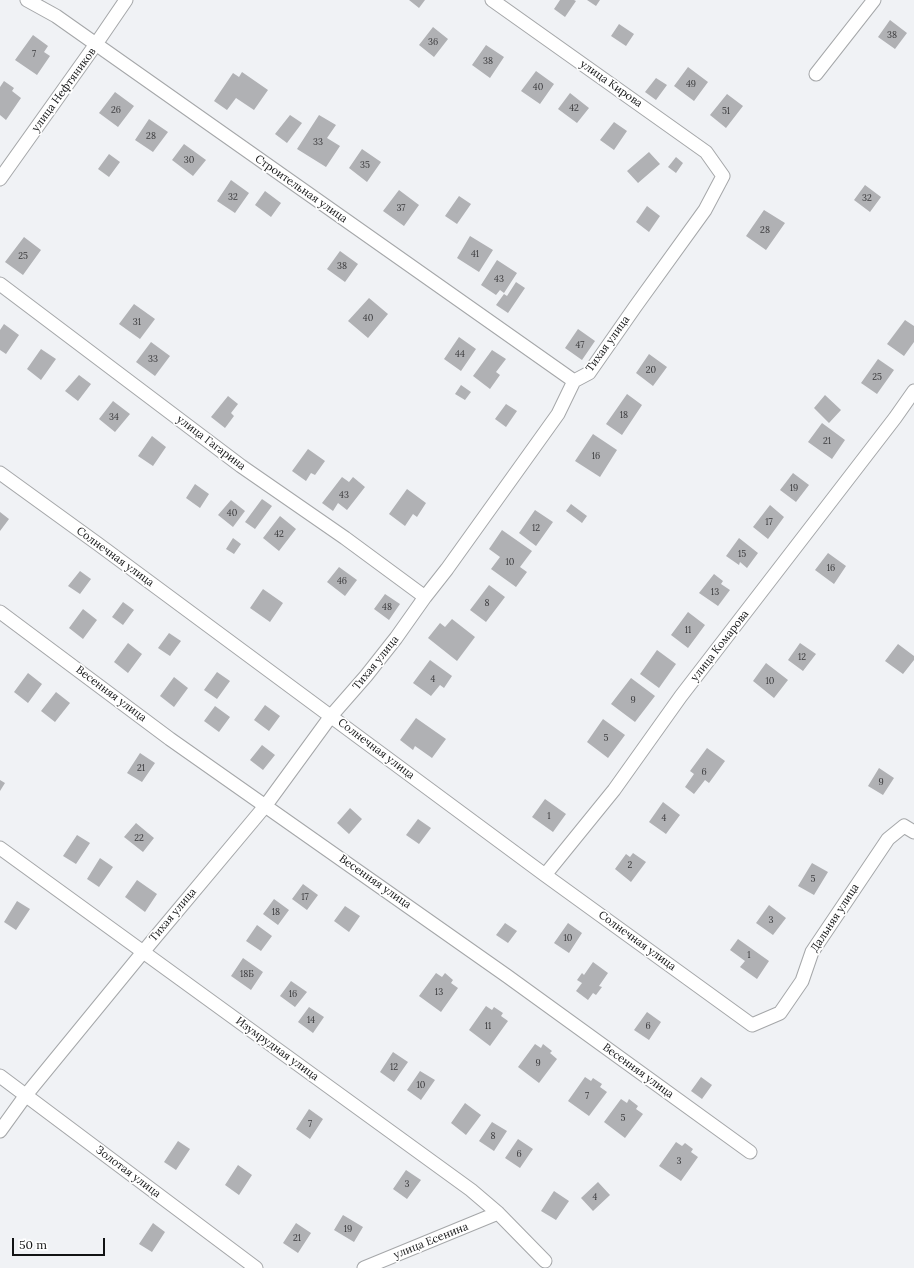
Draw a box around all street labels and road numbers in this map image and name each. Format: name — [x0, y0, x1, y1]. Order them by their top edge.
street label: улица Нефтяников — [29, 45, 99, 135]
street label: улица Кирова — [577, 58, 645, 110]
street label: Строительная улица — [252, 152, 350, 226]
street label: Тихая улица — [583, 314, 633, 374]
street label: улица Гагарина — [174, 413, 248, 473]
street label: Солнечная улица — [74, 524, 156, 590]
street label: улица Комарова — [688, 608, 752, 684]
street label: Тихая улица — [350, 633, 402, 693]
street label: Весенняя улица — [73, 663, 149, 725]
street label: Солнечная улица — [335, 716, 417, 782]
street label: Весенняя улица — [337, 852, 413, 912]
street label: Дальняя улица — [808, 881, 862, 955]
street label: Тихая улица — [147, 886, 199, 944]
street label: Солнечная улица — [596, 908, 678, 974]
street label: Изумрудная улица — [233, 1014, 321, 1084]
street label: Весенняя улица — [600, 1041, 676, 1101]
street label: Золотая улица — [93, 1143, 163, 1201]
street label: улица Есенина — [392, 1220, 470, 1262]

